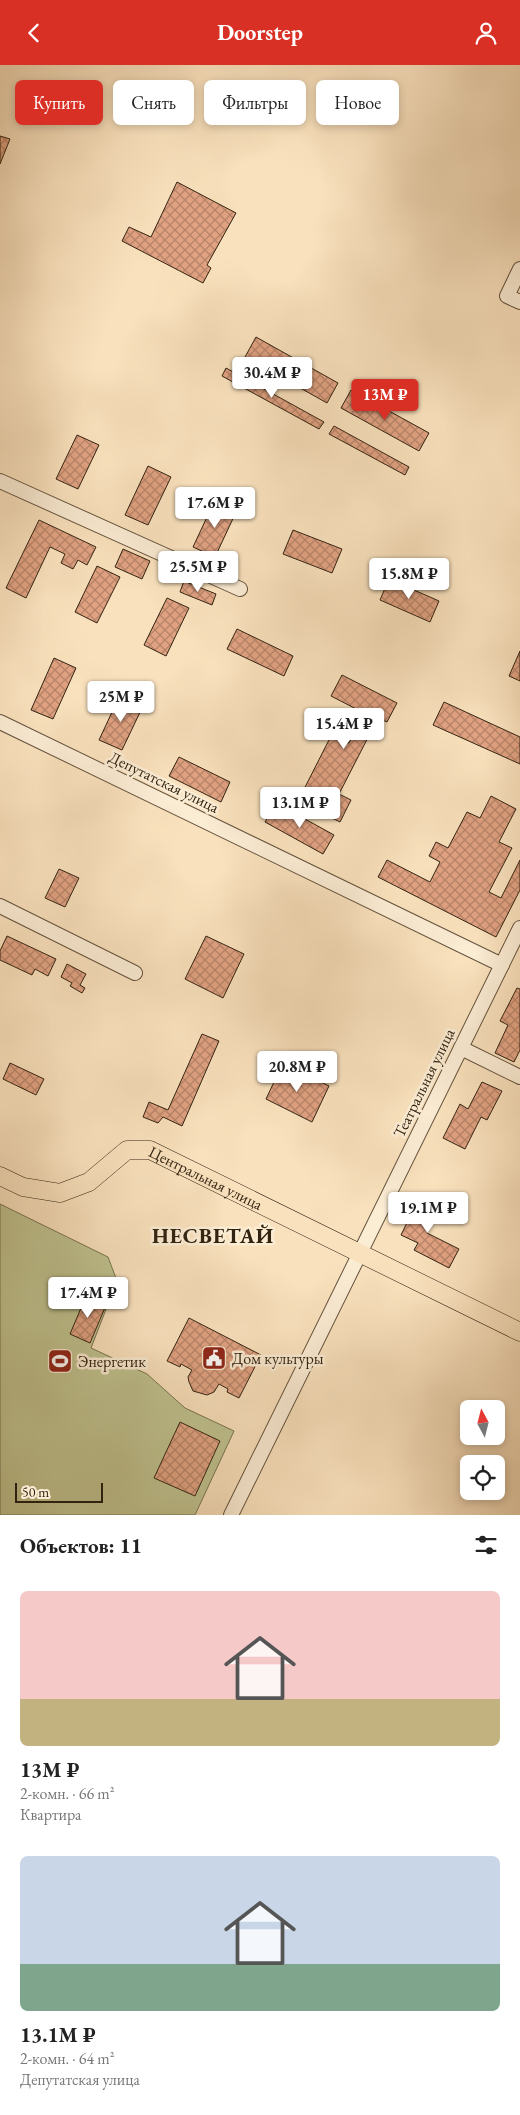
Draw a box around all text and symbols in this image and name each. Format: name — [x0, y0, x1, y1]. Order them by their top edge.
text: Doorstep — [217, 18, 303, 47]
icon: back — [20, 19, 48, 47]
icon: person — [472, 19, 500, 47]
chip: Купить — [15, 80, 103, 125]
chip: Снять — [113, 80, 194, 125]
chip: Фильтры — [204, 80, 306, 125]
chip: Новое — [316, 80, 399, 125]
pin: 30.4M ₽ — [226, 357, 318, 399]
text: 30.4M ₽ — [243, 362, 301, 383]
pin: 13M ₽ — [350, 379, 420, 421]
text: 13M ₽ — [362, 384, 408, 405]
pin: 17.6M ₽ — [169, 487, 261, 529]
text: 17.6M ₽ — [186, 492, 244, 513]
pin: 25.5M ₽ — [152, 551, 244, 593]
text: 25.5M ₽ — [169, 556, 227, 577]
pin: 15.8M ₽ — [363, 557, 455, 600]
text: 15.8M ₽ — [380, 563, 438, 584]
pin: 25M ₽ — [86, 681, 156, 723]
text: 25M ₽ — [98, 686, 144, 707]
pin: 15.4M ₽ — [298, 707, 390, 750]
text: 15.4M ₽ — [315, 713, 373, 734]
street label: Депутатская улица — [106, 746, 223, 818]
pin: 13.1M ₽ — [254, 787, 346, 829]
text: 13.1M ₽ — [271, 792, 329, 813]
street label: Театральная улица — [388, 1024, 460, 1141]
pin: 20.8M ₽ — [251, 1051, 343, 1093]
text: 20.8M ₽ — [268, 1056, 326, 1077]
street label: Центральная улица — [145, 1141, 267, 1215]
pin: 19.1M ₽ — [382, 1191, 474, 1234]
text: 19.1M ₽ — [399, 1197, 457, 1218]
district label: НЕСВЕТАЙ — [152, 1222, 274, 1249]
pin: 17.4M ₽ — [42, 1277, 134, 1319]
text: 17.4M ₽ — [59, 1282, 117, 1303]
public building icon: Дом культуры — [201, 1345, 227, 1371]
sports icon: Энергетик — [47, 1348, 73, 1374]
place label: Дом культуры — [232, 1348, 324, 1369]
place label: Энергетик — [78, 1351, 146, 1372]
north arrow — [460, 1400, 505, 1445]
map controls — [460, 1400, 505, 1500]
button: locate — [460, 1455, 505, 1500]
scale bar — [15, 1480, 102, 1503]
text: 50 m — [22, 1483, 49, 1501]
icon: filters — [472, 1531, 500, 1559]
text: Объектов: 11 — [20, 1532, 142, 1559]
icon: home — [215, 1623, 305, 1713]
text: 13M ₽ — [20, 1756, 79, 1783]
text: 2-комн. · 66 m² — [20, 1783, 115, 1804]
text: Квартира — [20, 1804, 81, 1825]
icon: home — [215, 1888, 305, 1978]
text: 13.1M ₽ — [20, 2021, 96, 2048]
text: 2-комн. · 64 m² — [20, 2048, 115, 2069]
text: Депутатская улица — [20, 2069, 140, 2090]

